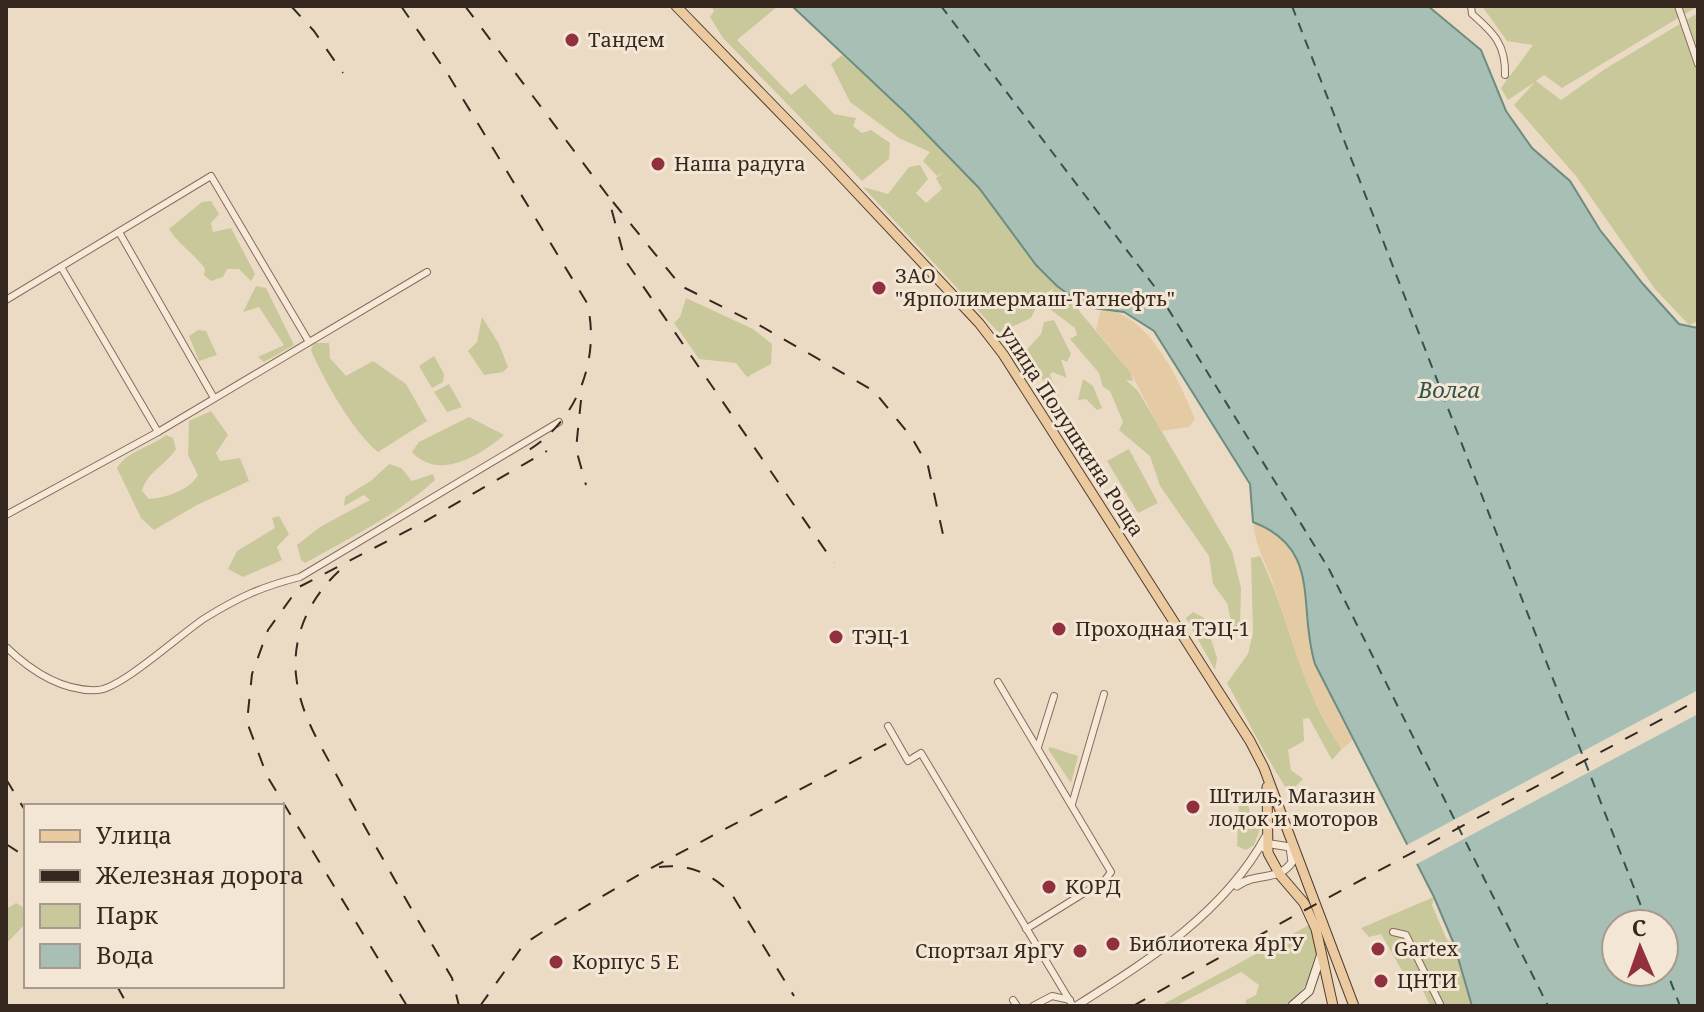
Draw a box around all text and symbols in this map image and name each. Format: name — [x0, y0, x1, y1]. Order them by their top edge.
place label: Тандем — [588, 26, 665, 53]
marker: Тандем — [563, 31, 581, 49]
place label: Наша радуга — [674, 150, 806, 177]
marker: Наша радуга — [649, 155, 667, 173]
place label: ЗАО "Ярполимермаш-Татнефть" — [895, 262, 1175, 312]
marker: ЗАО "Ярполимермаш-Татнефть" — [870, 279, 888, 297]
street label: улица Полушкина Роща — [994, 320, 1151, 541]
water label: Волга — [1417, 374, 1480, 404]
place label: Проходная ТЭЦ-1 — [1075, 615, 1250, 642]
marker: Проходная ТЭЦ-1 — [1050, 620, 1068, 638]
place label: ТЭЦ-1 — [852, 623, 910, 650]
marker: ТЭЦ-1 — [827, 628, 845, 646]
place label: Штиль, Магазин лодок и моторов — [1209, 782, 1378, 832]
marker: Штиль, Магазин лодок и моторов — [1184, 798, 1202, 816]
legend — [24, 804, 284, 988]
text: Улица — [96, 818, 172, 851]
text: Железная дорога — [95, 858, 304, 891]
place label: КОРД — [1065, 873, 1121, 900]
marker: КОРД — [1040, 878, 1058, 896]
text: Парк — [96, 898, 159, 931]
north arrow — [1600, 908, 1680, 988]
text: С — [1632, 912, 1647, 942]
place label: Библиотека ЯрГУ — [1129, 930, 1305, 957]
marker: Библиотека ЯрГУ — [1104, 935, 1122, 953]
place label: Gartex — [1394, 935, 1459, 962]
place label: Cпортзал ЯрГУ — [915, 937, 1065, 964]
text: Вода — [96, 938, 154, 971]
marker: Gartex — [1369, 940, 1387, 958]
marker: Cпортзал ЯрГУ — [1071, 942, 1089, 960]
place label: Корпус 5 E — [572, 948, 679, 975]
marker: Корпус 5 E — [547, 953, 565, 971]
place label: ЦНТИ — [1397, 967, 1457, 994]
marker: ЦНТИ — [1372, 972, 1390, 990]

